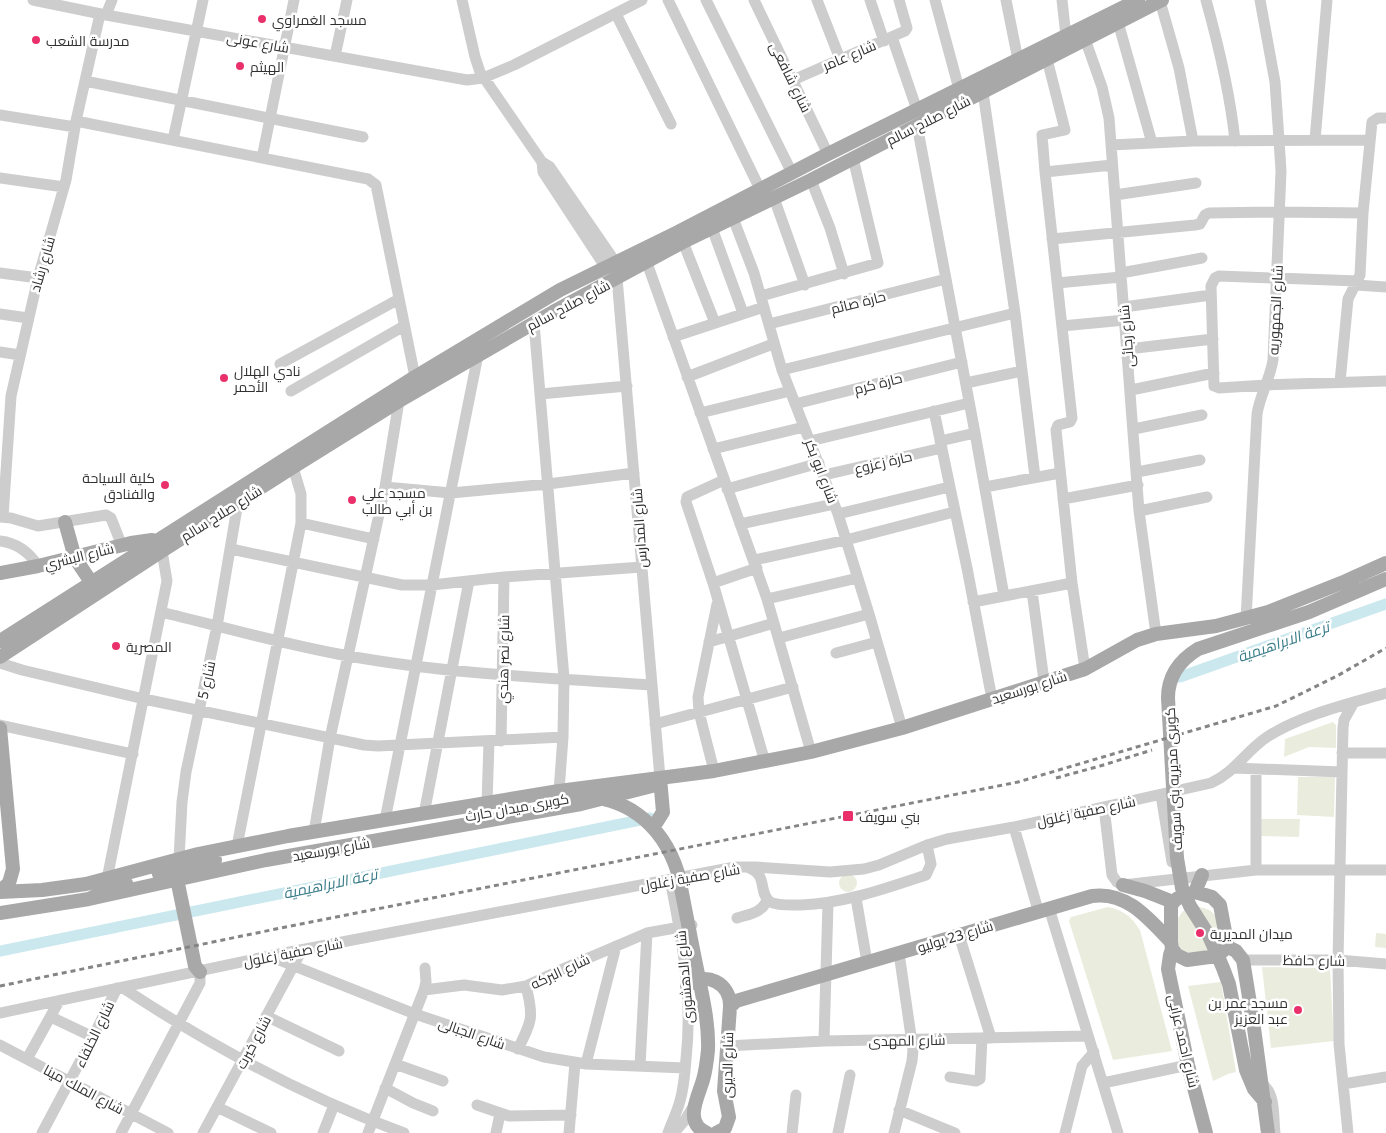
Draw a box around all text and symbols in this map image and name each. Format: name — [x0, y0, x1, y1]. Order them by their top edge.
place label: مسجد الغمراوي — [272, 10, 367, 32]
marker: مسجد الغمراوي — [256, 13, 268, 25]
street label: شارع عونى — [225, 27, 291, 57]
place label: مدرسة الشعب — [46, 31, 129, 50]
marker: مدرسة الشعب — [30, 34, 42, 46]
street label: شارع عامر — [818, 35, 879, 75]
street label: شارع شافعى — [766, 39, 816, 115]
place label: الهيثم — [250, 57, 284, 77]
marker: الهيثم — [234, 60, 246, 72]
street label: شارع صلاح سالم — [883, 91, 974, 150]
street label: شارع رشاد — [25, 234, 59, 294]
street label: شارع الجمهوريه — [1263, 264, 1287, 356]
street label: شارع صلاح سالم — [523, 275, 614, 336]
street label: حارة صائم — [829, 286, 888, 319]
street label: شارع رجائى — [1114, 304, 1138, 368]
place label: نادي الهلال الأحمر — [233, 361, 300, 396]
street label: حارة كرم — [852, 368, 904, 399]
marker: نادي الهلال الأحمر — [218, 372, 230, 384]
street label: شارع ابو بكر — [801, 435, 843, 506]
street label: حارة زعزوع — [852, 446, 914, 478]
place label: كلية السياحة والفنادق — [82, 468, 155, 503]
marker: كلية السياحة والفنادق — [159, 479, 171, 491]
street label: شارع صلاح سالم — [177, 481, 266, 546]
place label: مسجد علي بن أبي طالب — [362, 483, 433, 521]
street label: شارع المدارس — [627, 488, 651, 568]
marker: مسجد علي بن أبي طالب — [346, 494, 358, 506]
street label: شارع البشري — [42, 538, 116, 577]
street label: شارع نصر هندي — [493, 614, 516, 704]
water label: ترعة الابراهيمية — [1234, 615, 1334, 666]
place label: المصرية — [126, 637, 172, 656]
marker: المصرية — [110, 640, 122, 652]
street label: شارع 5 — [193, 659, 219, 701]
street label: شارع بورسعيد — [989, 666, 1069, 708]
street label: كوبرى مديريه بنى سويف — [1160, 707, 1186, 851]
street label: كوبرى ميدان حارث — [464, 789, 570, 825]
street label: شارع صفية زغلول — [1035, 791, 1137, 831]
place label: بني سويف — [859, 807, 920, 829]
marker: بني سويف — [841, 809, 855, 823]
street label: شارع بورسعيد — [291, 833, 371, 865]
street label: شارع صفية زغلول — [639, 859, 741, 895]
water label: ترعة الابراهيمية — [281, 863, 382, 903]
street label: شارع 23 يوليو — [915, 915, 995, 957]
place label: ميدان المديرية — [1210, 924, 1293, 943]
marker: ميدان المديرية — [1194, 927, 1206, 939]
street label: شارع الدهشورى — [670, 930, 698, 1024]
street label: شارع صفية زغلول — [242, 933, 344, 971]
street label: شارع البركه — [527, 949, 593, 993]
street label: شارع حافظ — [1283, 950, 1345, 970]
street label: شارع احمد عرابى — [1164, 992, 1204, 1090]
place label: مسجد عمر بن عبد العزيز — [1208, 993, 1288, 1028]
street label: شارع الخلفاء — [70, 998, 118, 1070]
marker: مسجد عمر بن عبد العزيز — [1292, 1004, 1304, 1016]
street label: شارع خيرت — [231, 1012, 275, 1072]
street label: شارع الجبالى — [436, 1013, 508, 1053]
street label: شارع المهدى — [868, 1030, 946, 1050]
street label: شارع الديرى — [717, 1032, 737, 1098]
street label: شارع الملك مينا — [40, 1060, 128, 1118]

